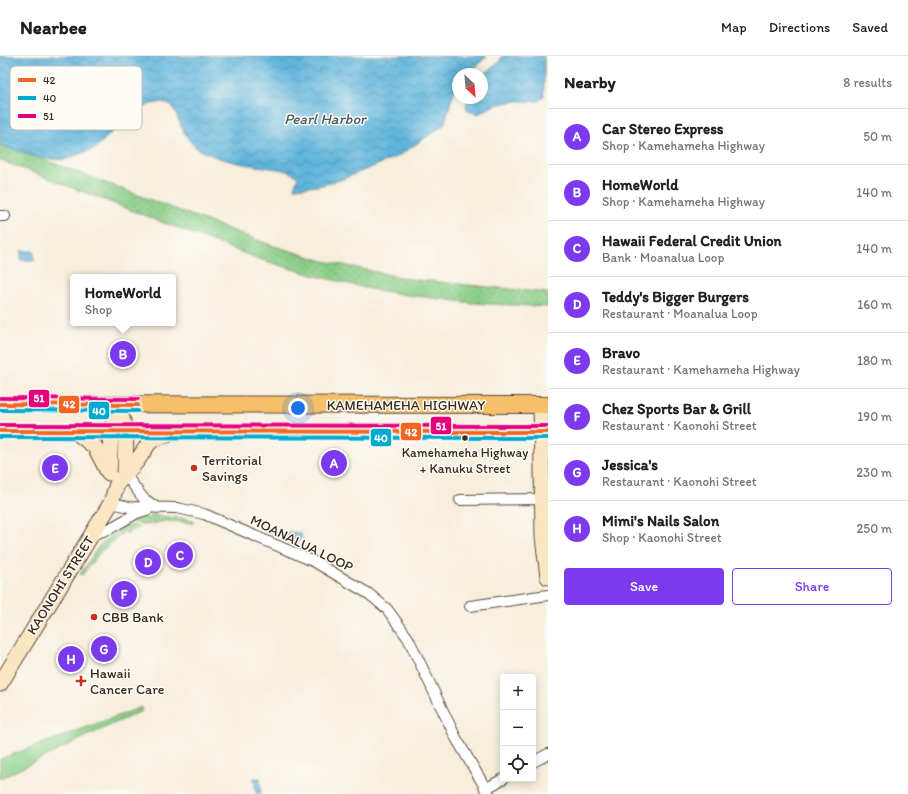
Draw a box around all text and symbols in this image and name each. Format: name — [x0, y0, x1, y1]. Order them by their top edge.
text: Nearbee — [20, 16, 87, 39]
text: Map — [721, 19, 747, 36]
text: Directions — [769, 19, 830, 36]
text: Saved — [852, 19, 888, 36]
legend — [10, 66, 142, 130]
north arrow — [452, 68, 488, 104]
text: Nearby — [564, 72, 616, 92]
text: 42 — [43, 74, 56, 87]
text: 8 results — [843, 75, 892, 90]
text: 40 — [43, 92, 57, 105]
text: 51 — [43, 110, 54, 123]
water label: Pearl Harbor — [284, 110, 368, 128]
text: Car Stereo Express — [602, 120, 724, 138]
text: A — [573, 129, 581, 144]
text: 50 m — [863, 129, 892, 144]
text: Shop · Kamehameha Highway — [602, 138, 765, 153]
text: HomeWorld — [602, 176, 678, 194]
text: B — [573, 185, 581, 200]
text: 140 m — [856, 185, 892, 200]
text: Shop · Kamehameha Highway — [602, 194, 765, 209]
text: Hawaii Federal Credit Union — [602, 232, 782, 250]
text: C — [573, 241, 581, 256]
text: 140 m — [856, 241, 892, 256]
text: Bank · Moanalua Loop — [602, 250, 724, 265]
popup — [70, 274, 176, 326]
text: HomeWorld — [85, 284, 161, 302]
text: Teddy's Bigger Burgers — [602, 288, 749, 306]
text: D — [573, 297, 581, 312]
text: 160 m — [857, 297, 892, 312]
text: Shop — [85, 302, 112, 317]
text: Restaurant · Moanalua Loop — [602, 306, 758, 321]
pin: B — [110, 339, 136, 369]
text: Bravo — [602, 344, 640, 362]
text: E — [573, 353, 581, 368]
text: 180 m — [857, 353, 892, 368]
text: Restaurant · Kamehameha Highway — [602, 362, 800, 377]
line badge: 51 — [28, 389, 50, 408]
text: 51 — [34, 392, 45, 405]
line badge: 42 — [58, 395, 80, 414]
street label: KAMEHAMEHA HIGHWAY — [327, 397, 485, 414]
text: 42 — [63, 398, 75, 411]
your location — [288, 398, 308, 418]
text: Chez Sports Bar & Grill — [602, 400, 751, 418]
line badge: 40 — [88, 401, 110, 420]
text: 40 — [92, 405, 106, 418]
text: F — [574, 409, 580, 424]
text: 190 m — [857, 409, 892, 424]
line badge: 51 — [430, 416, 452, 435]
text: Restaurant · Kaonohi Street — [602, 418, 757, 433]
text: 51 — [436, 420, 447, 433]
line badge: 42 — [400, 422, 422, 441]
text: 42 — [405, 426, 417, 439]
line badge: 40 — [370, 428, 392, 447]
text: 40 — [374, 432, 388, 445]
marker: Kamehameha Highway + Kanuku Street — [460, 433, 470, 443]
place label: Kamehameha Highway + Kanuku Street — [402, 445, 528, 476]
pin: A — [321, 448, 347, 478]
place label: Territorial Savings — [202, 452, 262, 485]
pin: E — [42, 453, 68, 483]
text: Jessica's — [602, 456, 658, 474]
marker: Territorial Savings — [189, 463, 199, 473]
text: G — [573, 465, 581, 480]
text: 230 m — [856, 465, 892, 480]
text: Restaurant · Kaonohi Street — [602, 474, 757, 489]
street label: MOANALUA LOOP — [248, 511, 356, 576]
text: Mimi's Nails Salon — [602, 512, 719, 530]
text: H — [573, 521, 582, 536]
text: 250 m — [856, 521, 892, 536]
text: Shop · Kaonohi Street — [602, 530, 722, 545]
street label: KAONOHI STREET — [23, 533, 98, 638]
pin: C — [167, 540, 193, 570]
pin: D — [135, 547, 161, 577]
button: Save — [564, 568, 724, 605]
button: Share — [732, 568, 892, 605]
pin: F — [111, 579, 137, 609]
place label: CBB Bank — [102, 609, 164, 626]
marker: CBB Bank — [89, 612, 99, 622]
pin: G — [91, 634, 117, 664]
pin: H — [58, 644, 84, 674]
place label: Hawaii Cancer Care — [90, 665, 165, 698]
map controls — [500, 674, 536, 782]
button: + — [500, 674, 536, 710]
marker: Hawaii Cancer Care — [75, 675, 87, 687]
button: − — [500, 710, 536, 746]
button: locate — [500, 746, 536, 782]

